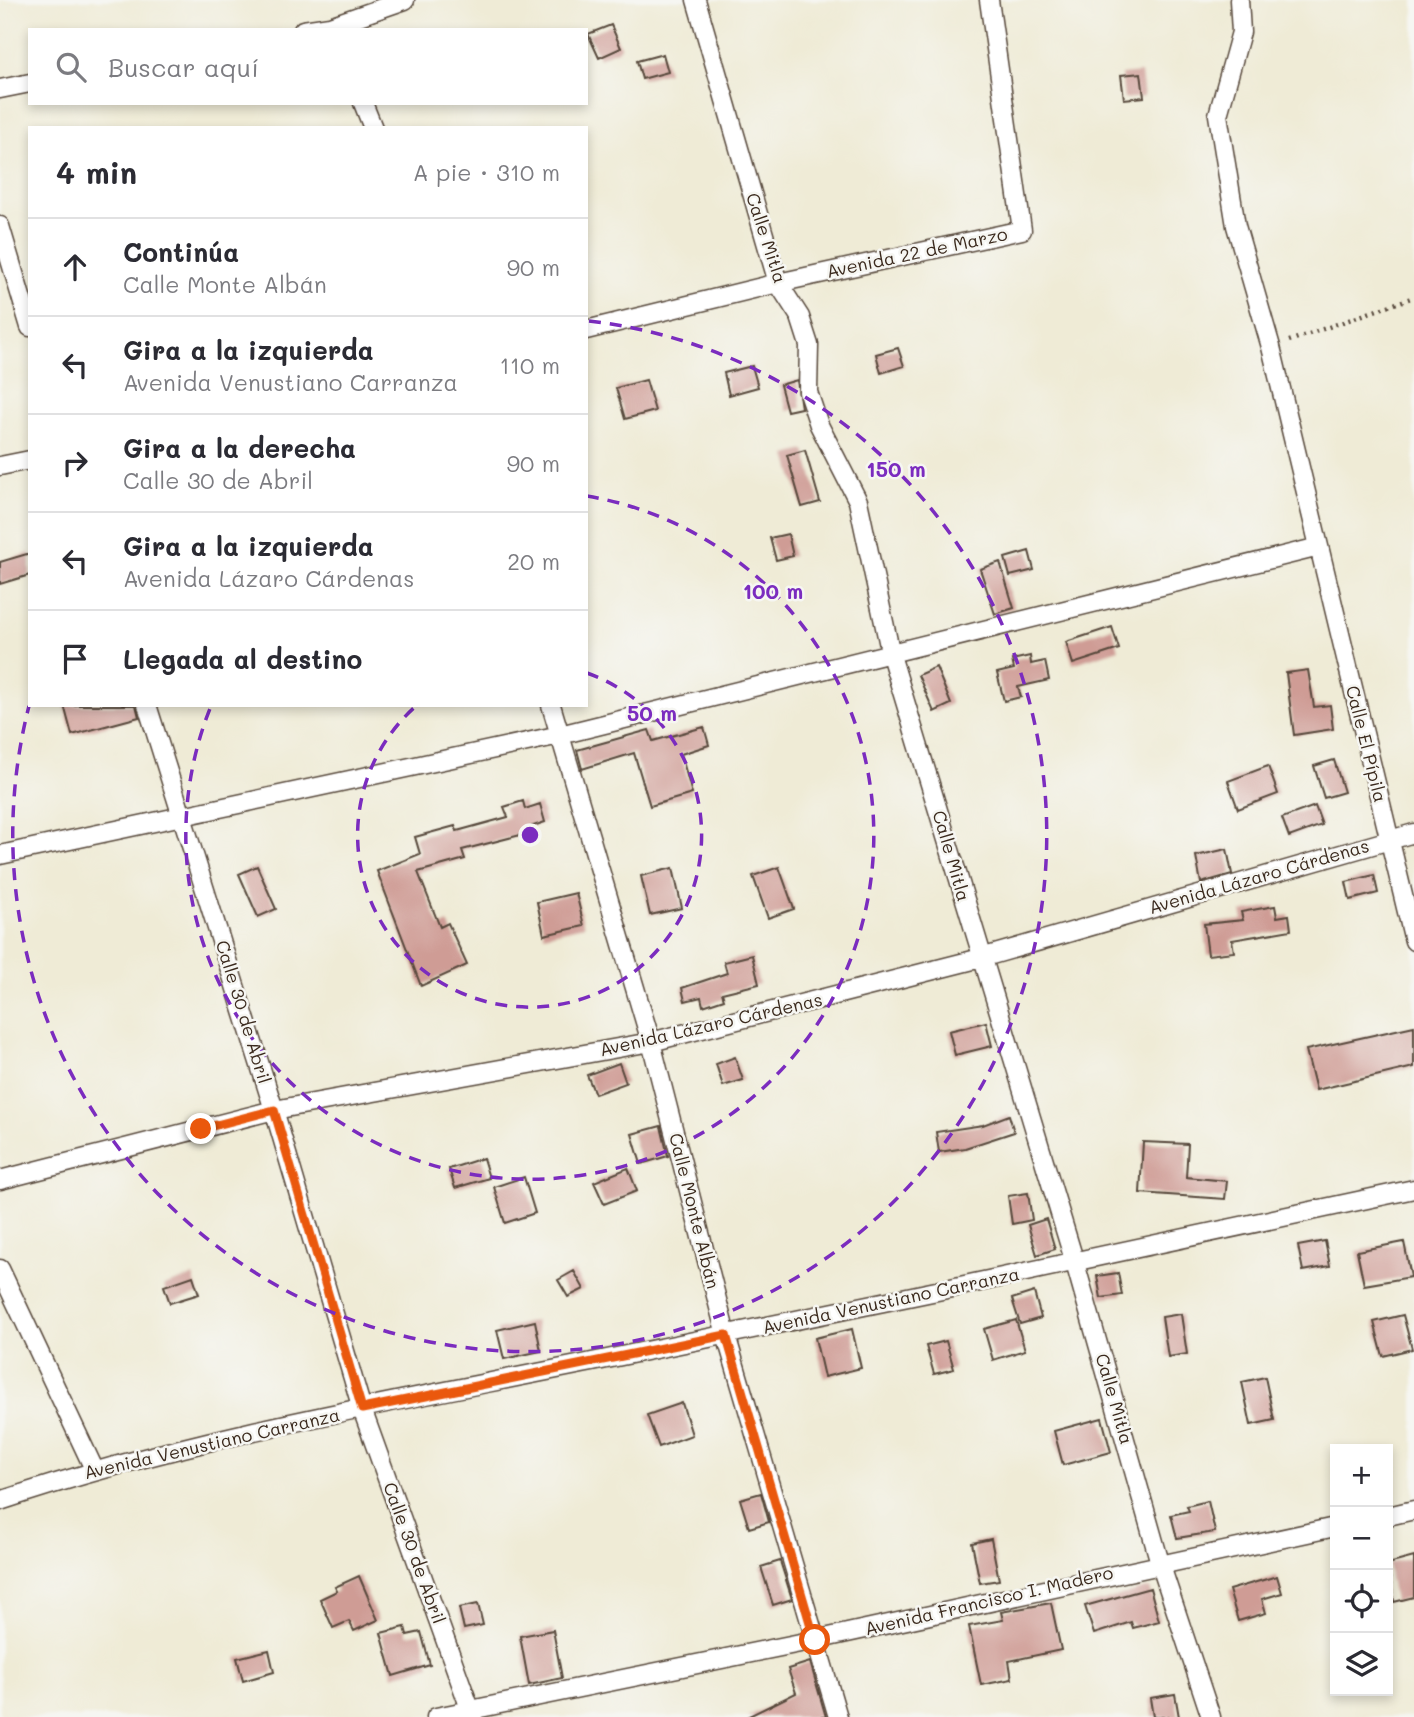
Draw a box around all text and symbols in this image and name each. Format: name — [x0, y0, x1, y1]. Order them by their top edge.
search box — [28, 28, 588, 105]
icon: search — [52, 48, 90, 86]
text: Buscar aquí — [108, 50, 259, 84]
text: 4 min — [56, 152, 137, 192]
text: A pie · 310 m — [413, 157, 560, 187]
street label: Calle Mitla — [741, 190, 793, 286]
street label: Avenida 22 de Marzo — [824, 221, 1010, 283]
text: Continúa — [123, 235, 239, 269]
icon: ahead — [56, 248, 94, 286]
text: 90 m — [507, 252, 560, 282]
text: Calle Monte Albán — [123, 269, 327, 299]
text: Gira a la izquierda — [123, 333, 374, 367]
icon: left — [56, 346, 94, 384]
text: 110 m — [500, 350, 560, 380]
text: Avenida Venustiano Carranza — [123, 367, 458, 397]
text: Gira a la derecha — [123, 431, 356, 465]
icon: right — [56, 444, 94, 482]
text: 90 m — [507, 448, 560, 478]
text: 150 m — [866, 455, 926, 482]
text: Calle 30 de Abril — [123, 465, 313, 495]
text: Gira a la izquierda — [123, 529, 374, 563]
icon: left — [56, 542, 94, 580]
text: 20 m — [507, 546, 560, 576]
text: Avenida Lázaro Cárdenas — [123, 563, 415, 593]
text: 100 m — [743, 577, 803, 604]
icon: arrive — [56, 640, 94, 678]
text: Llegada al destino — [123, 642, 362, 676]
street label: Calle El Pípila — [1341, 683, 1393, 805]
text: 50 m — [627, 699, 677, 726]
street label: Calle Mitla — [928, 807, 976, 904]
centre of rings — [518, 823, 542, 847]
street label: Avenida Lázaro Cárdenas — [1146, 833, 1372, 919]
street label: Calle 30 de Abril — [211, 937, 277, 1086]
street label: Avenida Lázaro Cárdenas — [597, 987, 825, 1061]
route end — [185, 1113, 216, 1144]
street label: Calle Monte Albán — [664, 1130, 726, 1291]
street label: Avenida Venustiano Carranza — [760, 1261, 1021, 1339]
street label: Calle Mitla — [1091, 1350, 1139, 1447]
street label: Avenida Venustiano Carranza — [81, 1402, 342, 1484]
map controls — [1330, 1444, 1393, 1696]
button: + — [1330, 1444, 1393, 1507]
street label: Calle 30 de Abril — [378, 1479, 452, 1627]
button: − — [1330, 1507, 1393, 1570]
street label: Avenida Francisco I. Madero — [862, 1560, 1116, 1640]
button: locate — [1330, 1570, 1393, 1633]
route start — [799, 1624, 830, 1655]
button: layers — [1330, 1633, 1393, 1696]

